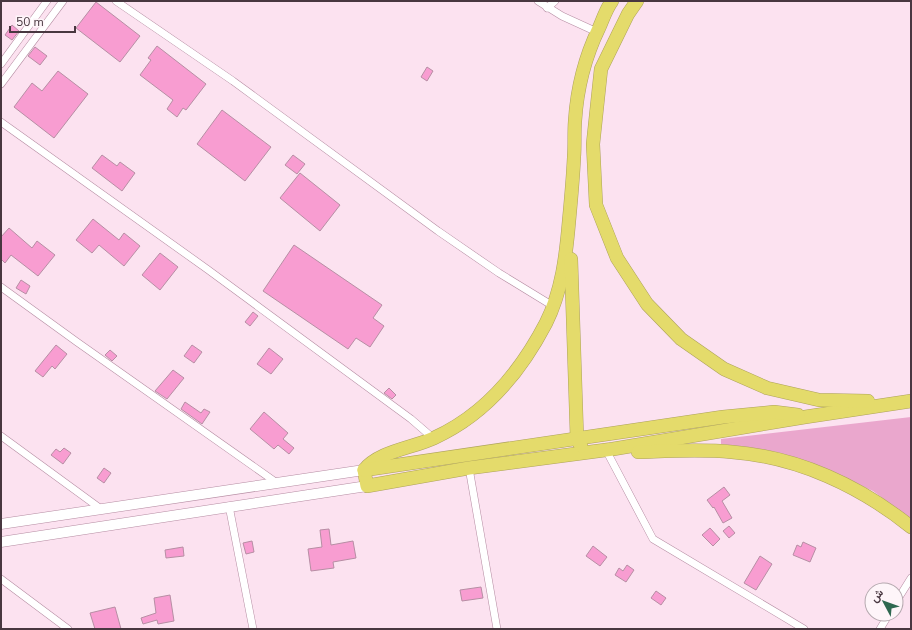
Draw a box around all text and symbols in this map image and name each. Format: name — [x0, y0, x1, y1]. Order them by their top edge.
scale bar — [10, 8, 75, 34]
text: 50 m — [16, 14, 44, 30]
north arrow — [864, 582, 904, 622]
text: ش — [867, 586, 887, 606]

